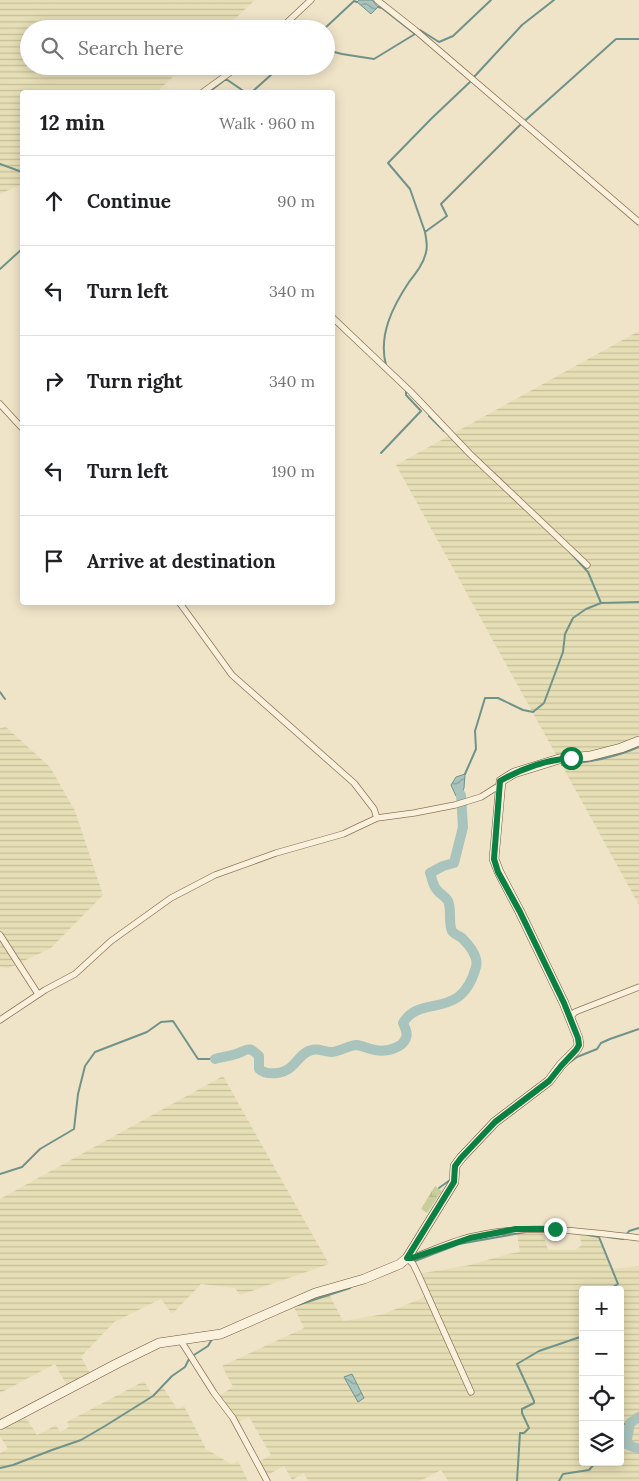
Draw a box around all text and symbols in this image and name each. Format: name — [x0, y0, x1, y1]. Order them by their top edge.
search box — [20, 20, 335, 75]
icon: search — [38, 34, 66, 62]
text: Search here — [78, 36, 184, 60]
text: 12 min — [40, 109, 105, 136]
text: Walk · 960 m — [219, 113, 315, 133]
icon: ahead — [40, 187, 68, 215]
text: Continue — [87, 189, 171, 213]
text: 90 m — [277, 191, 315, 211]
icon: left — [40, 277, 68, 305]
text: Turn left — [87, 279, 168, 303]
text: 340 m — [269, 281, 315, 301]
icon: right — [40, 367, 68, 395]
text: Turn right — [87, 369, 183, 393]
text: 340 m — [269, 371, 315, 391]
icon: left — [40, 457, 68, 485]
text: Turn left — [87, 459, 168, 483]
text: 190 m — [271, 461, 315, 481]
icon: arrive — [40, 547, 68, 575]
text: Arrive at destination — [87, 549, 276, 573]
route start — [560, 747, 583, 770]
route end — [544, 1218, 567, 1241]
map controls — [579, 1286, 624, 1466]
button: + — [579, 1286, 624, 1331]
button: − — [579, 1331, 624, 1376]
button: locate — [579, 1376, 624, 1421]
button: layers — [579, 1421, 624, 1466]

